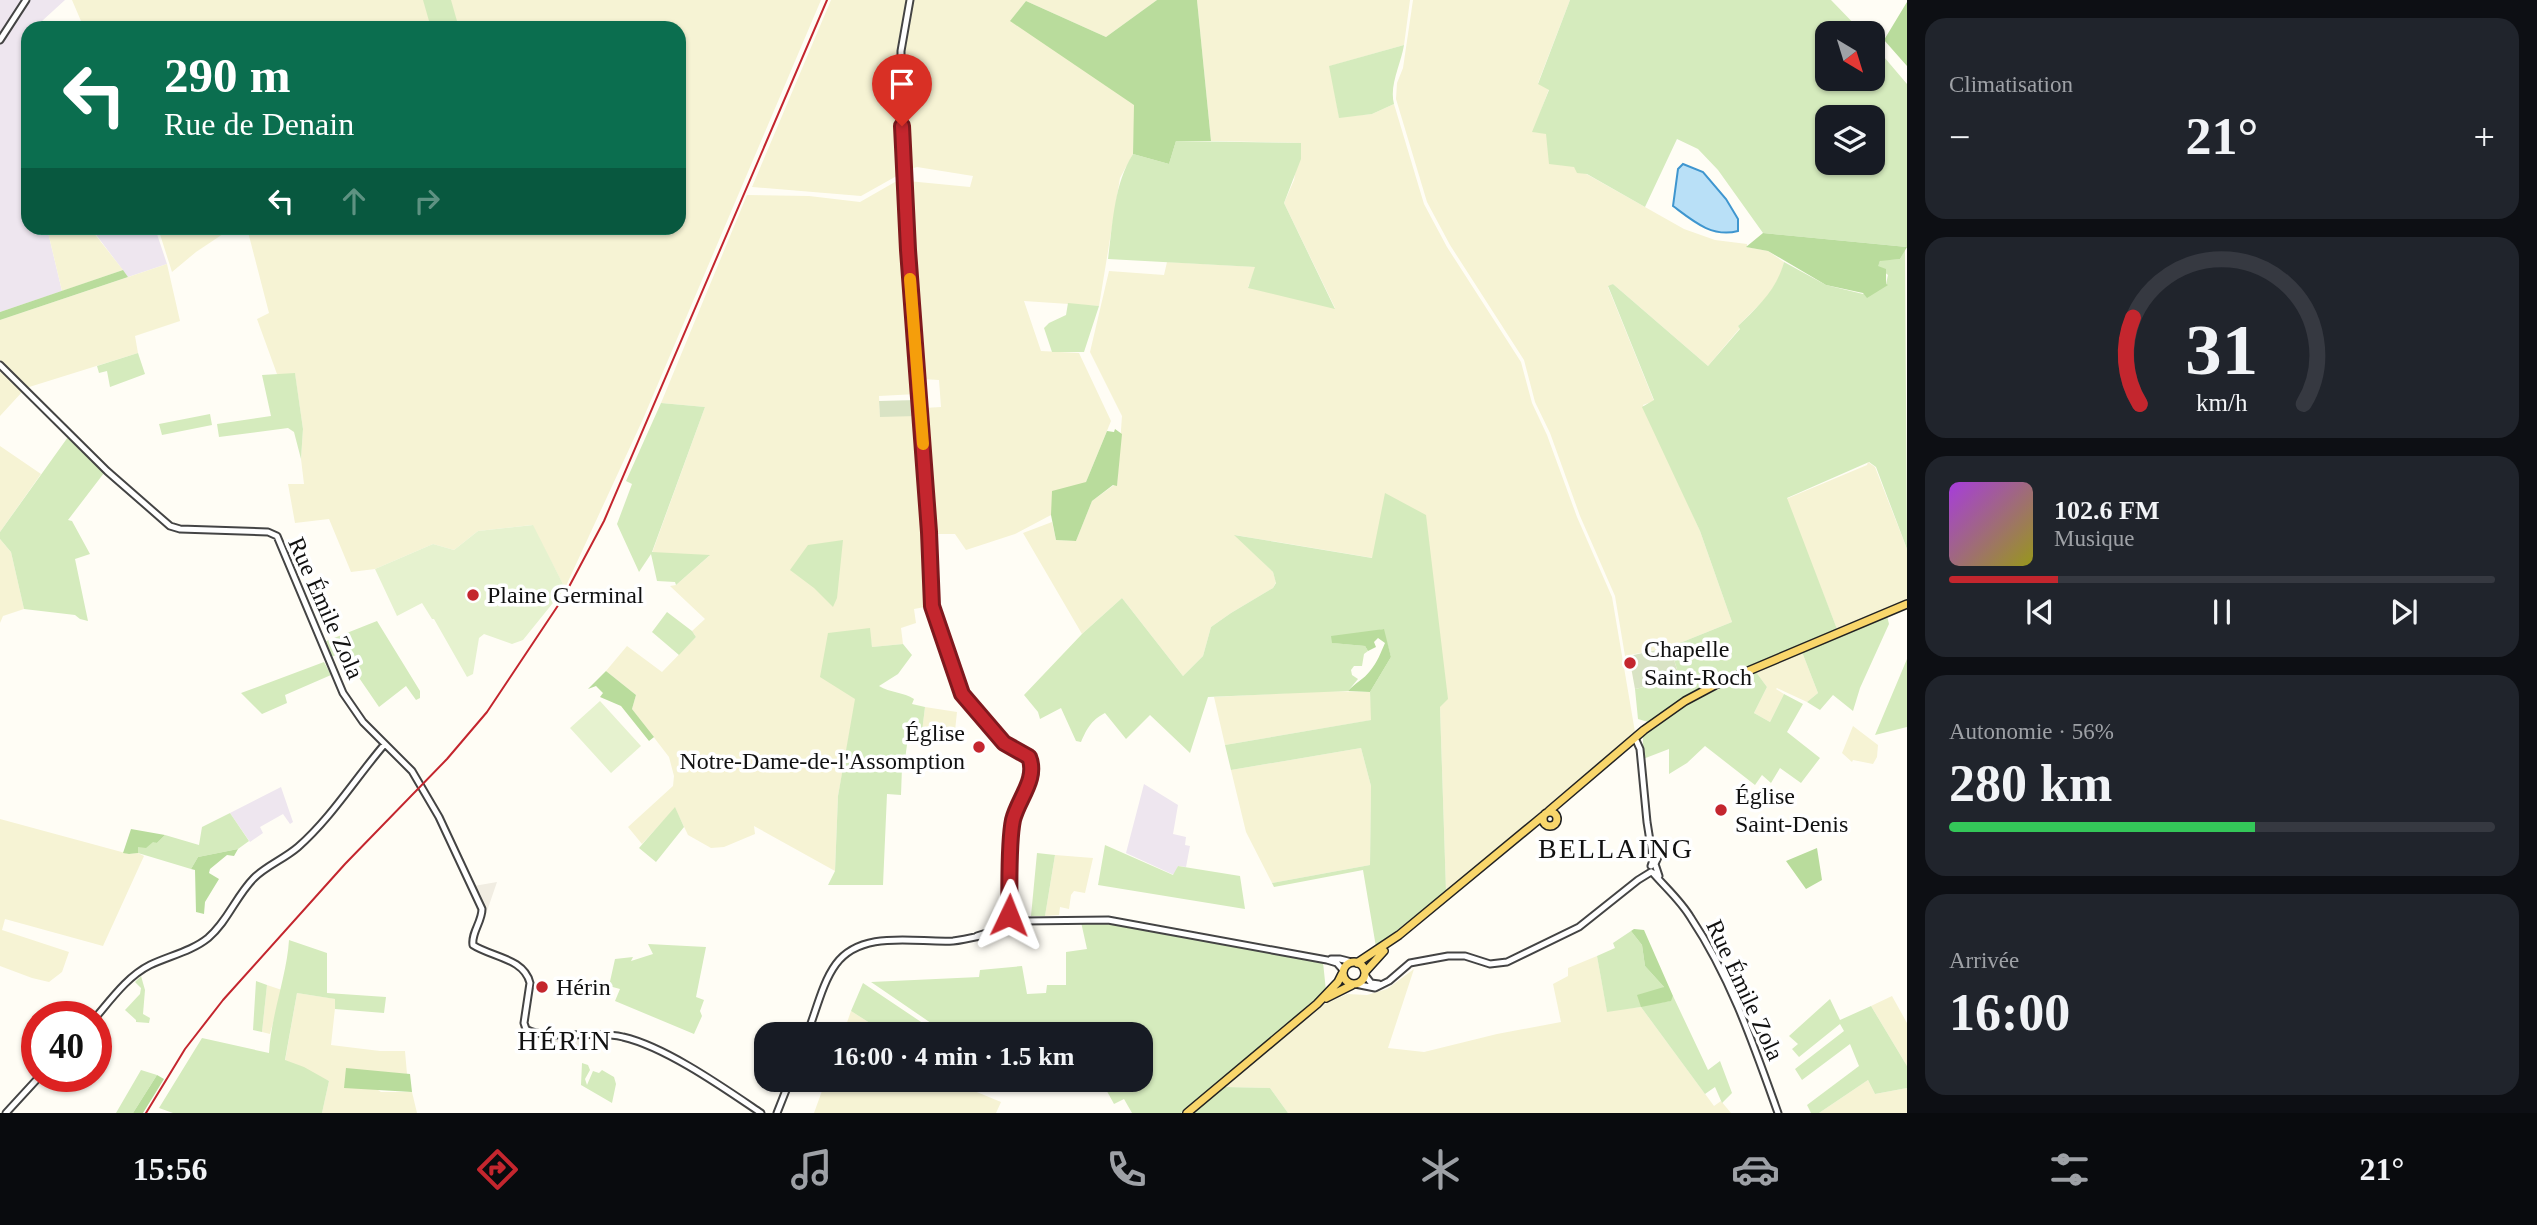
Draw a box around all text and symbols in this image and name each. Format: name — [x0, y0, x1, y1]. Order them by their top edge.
north arrow — [1815, 21, 1885, 91]
map controls — [1815, 21, 1885, 175]
text: 290 m — [164, 48, 291, 103]
icon: left — [49, 49, 140, 140]
pin — [872, 54, 932, 126]
icon: arrive — [883, 65, 921, 103]
text: Climatisation — [1949, 72, 2073, 97]
button: layers — [1815, 105, 1885, 175]
text: Rue de Denain — [164, 106, 354, 142]
text: 21° — [2186, 108, 2258, 165]
text: − — [1949, 116, 1970, 158]
text: + — [2474, 116, 2495, 158]
icon: left — [262, 182, 300, 220]
icon: ahead — [335, 182, 373, 220]
icon: right — [408, 182, 446, 220]
text: 31 — [2186, 309, 2258, 390]
text: km/h — [2196, 388, 2248, 415]
text: 102.6 FM — [2054, 496, 2159, 525]
text: Musique — [2054, 526, 2135, 551]
street label: Rue Émile Zola — [283, 533, 369, 683]
place label: Plaine Germinal — [487, 582, 644, 608]
marker: Plaine Germinal — [465, 587, 481, 603]
icon: previous — [2021, 593, 2059, 631]
icon: pause — [2203, 593, 2241, 631]
icon: next — [2385, 593, 2423, 631]
place label: Chapelle Saint-Roch — [1644, 636, 1752, 690]
marker: Chapelle Saint-Roch — [1622, 655, 1638, 671]
text: Autonomie · 56% — [1949, 719, 2114, 744]
place label: Église Notre-Dame-de-l'Assomption — [679, 720, 965, 774]
marker: Église Notre-Dame-de-l'Assomption — [971, 739, 987, 755]
text: 280 km — [1949, 755, 2112, 812]
place label: Église Saint-Denis — [1735, 783, 1848, 837]
marker: Église Saint-Denis — [1713, 802, 1729, 818]
district label: BELLAING — [1538, 833, 1694, 864]
position arrow — [972, 878, 1046, 952]
street label: Rue Émile Zola — [1701, 916, 1789, 1065]
text: Arrivée — [1949, 948, 2019, 973]
place label: Hérin — [556, 974, 611, 1000]
marker: Hérin — [534, 979, 550, 995]
text: 16:00 — [1949, 984, 2070, 1041]
speed limit sign: 40 — [21, 1001, 112, 1092]
district label: HÉRIN — [517, 1025, 613, 1056]
text: 16:00 · 4 min · 1.5 km — [833, 1042, 1074, 1071]
icon: directions — [473, 1145, 522, 1194]
icon: music — [787, 1145, 836, 1194]
icon: phone — [1102, 1145, 1151, 1194]
icon: climate — [1416, 1145, 1465, 1194]
icon: car — [1731, 1145, 1780, 1194]
icon: filters — [2045, 1145, 2094, 1194]
text: 15:56 — [133, 1151, 207, 1187]
text: 21° — [2359, 1151, 2404, 1187]

